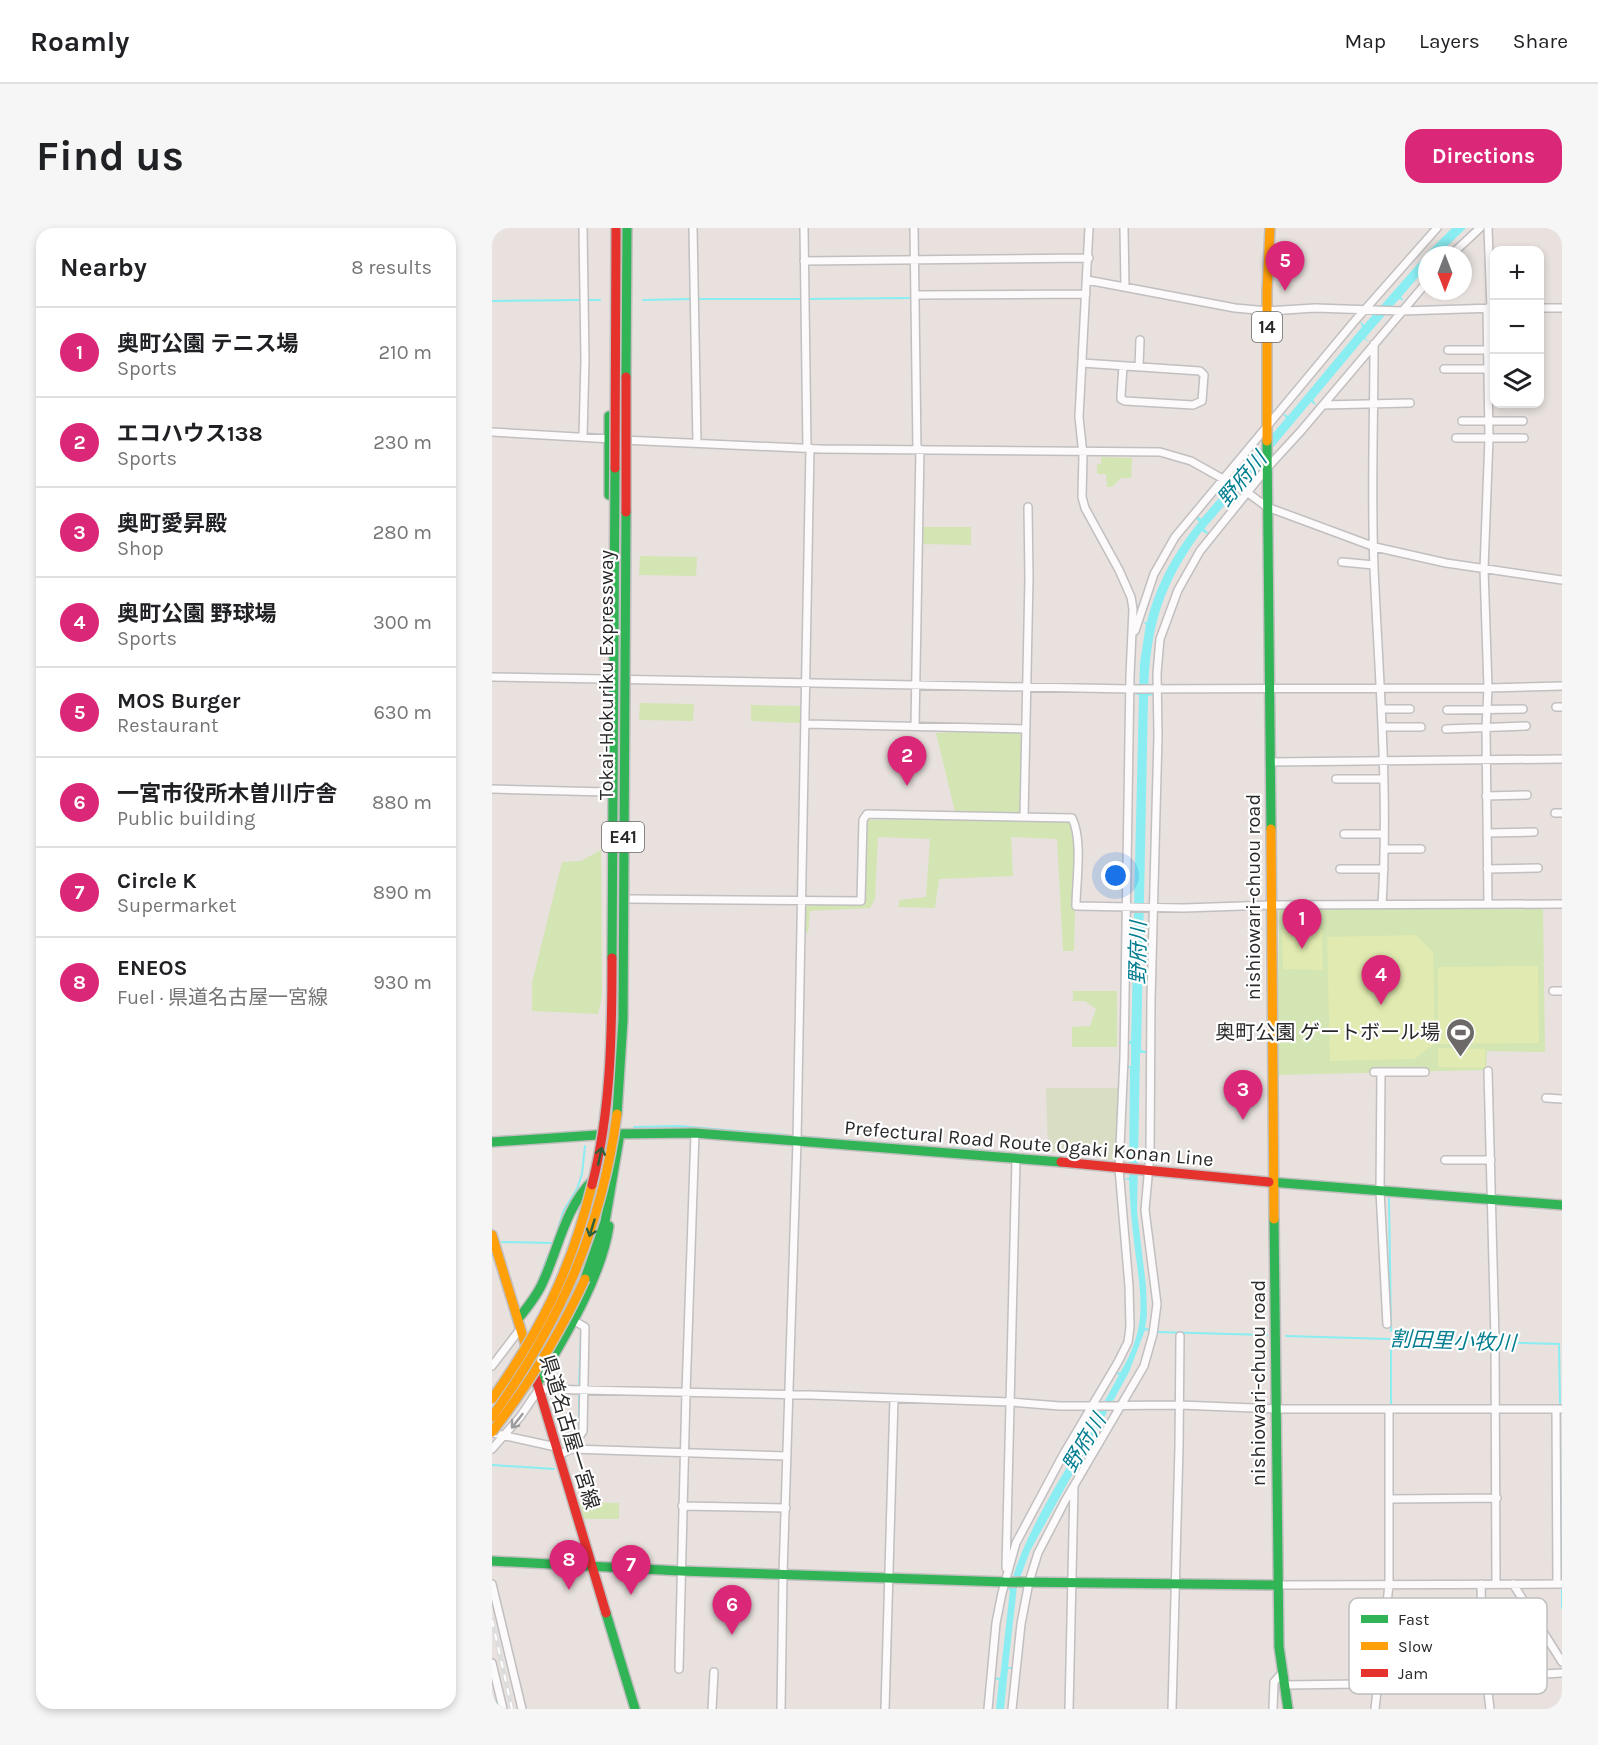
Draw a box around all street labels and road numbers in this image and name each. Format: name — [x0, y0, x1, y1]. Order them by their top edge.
road number: 14 — [1252, 312, 1282, 342]
street label: Tokai-Hokuriku Expressway — [595, 550, 618, 800]
street label: nishiowari-chuou road — [1242, 794, 1265, 1000]
road number: E41 — [602, 822, 644, 852]
street label: Prefectural Road Route Ogaki Konan Line — [843, 1116, 1215, 1171]
street label: nishiowari-chuou road — [1247, 1280, 1270, 1486]
street label: 県道名古屋一宮線 — [535, 1352, 604, 1512]

